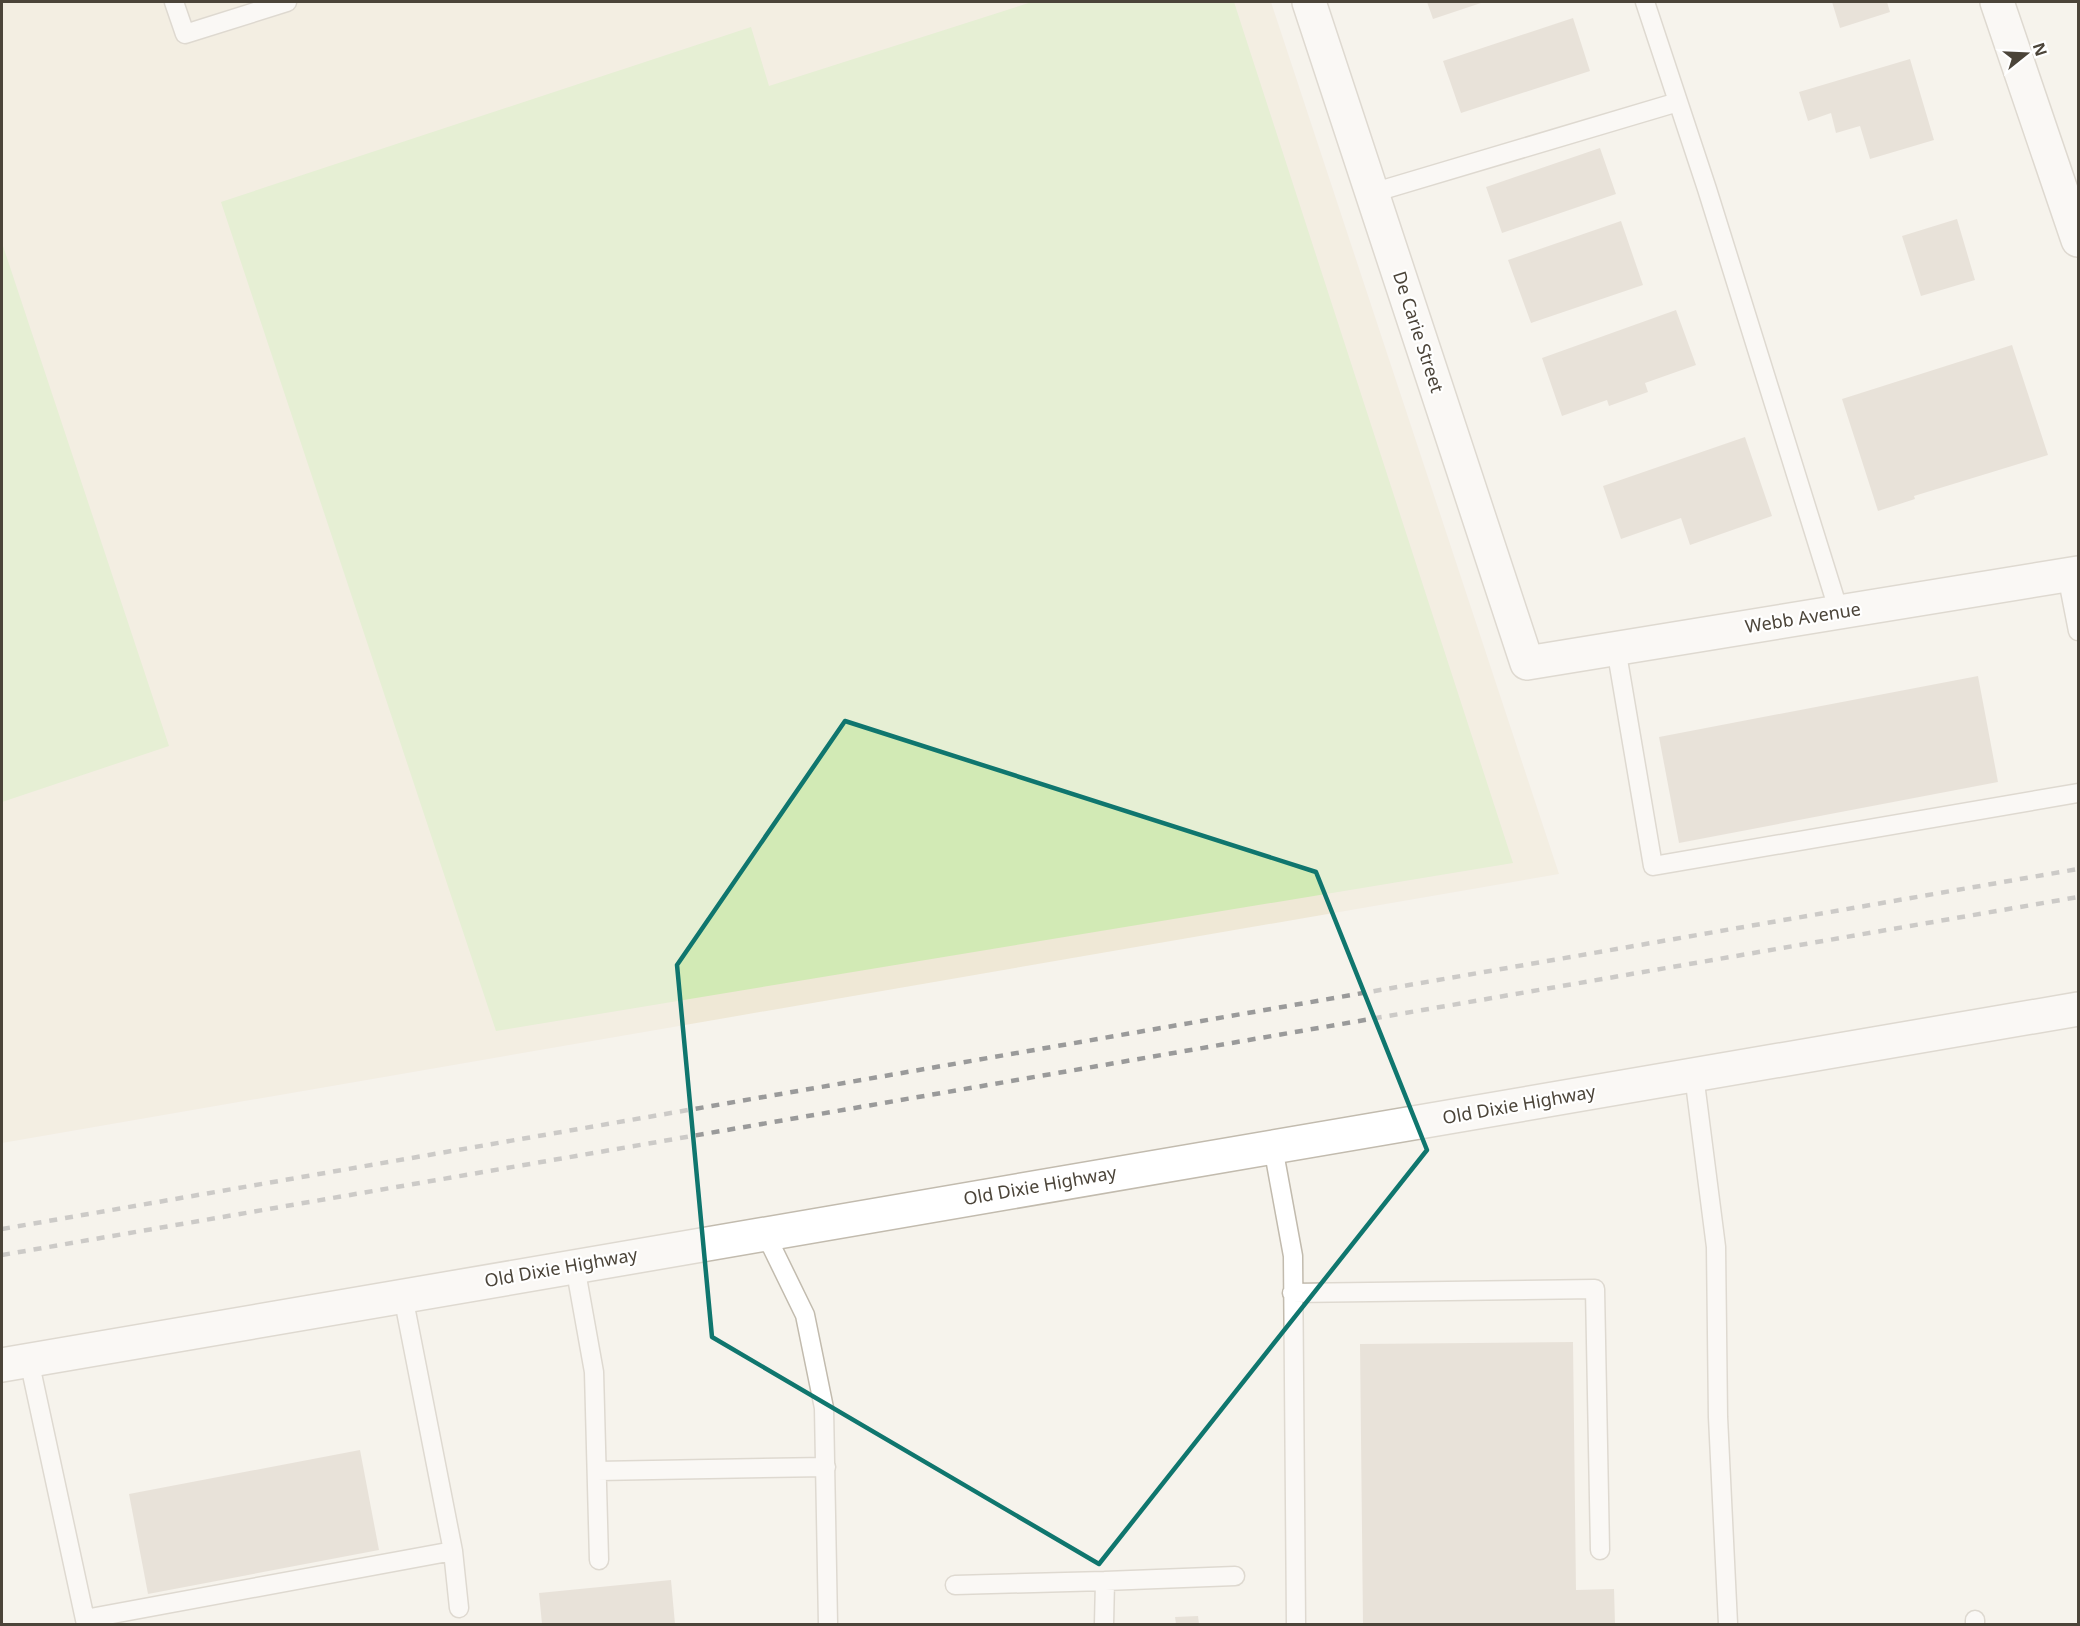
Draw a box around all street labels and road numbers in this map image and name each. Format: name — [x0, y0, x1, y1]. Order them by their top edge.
street label: De Carie Street — [1388, 268, 1450, 396]
street label: Webb Avenue — [1743, 596, 1862, 638]
street label: Old Dixie Highway — [1440, 1079, 1598, 1129]
street label: Old Dixie Highway — [961, 1160, 1119, 1210]
street label: Old Dixie Highway — [482, 1242, 640, 1292]

